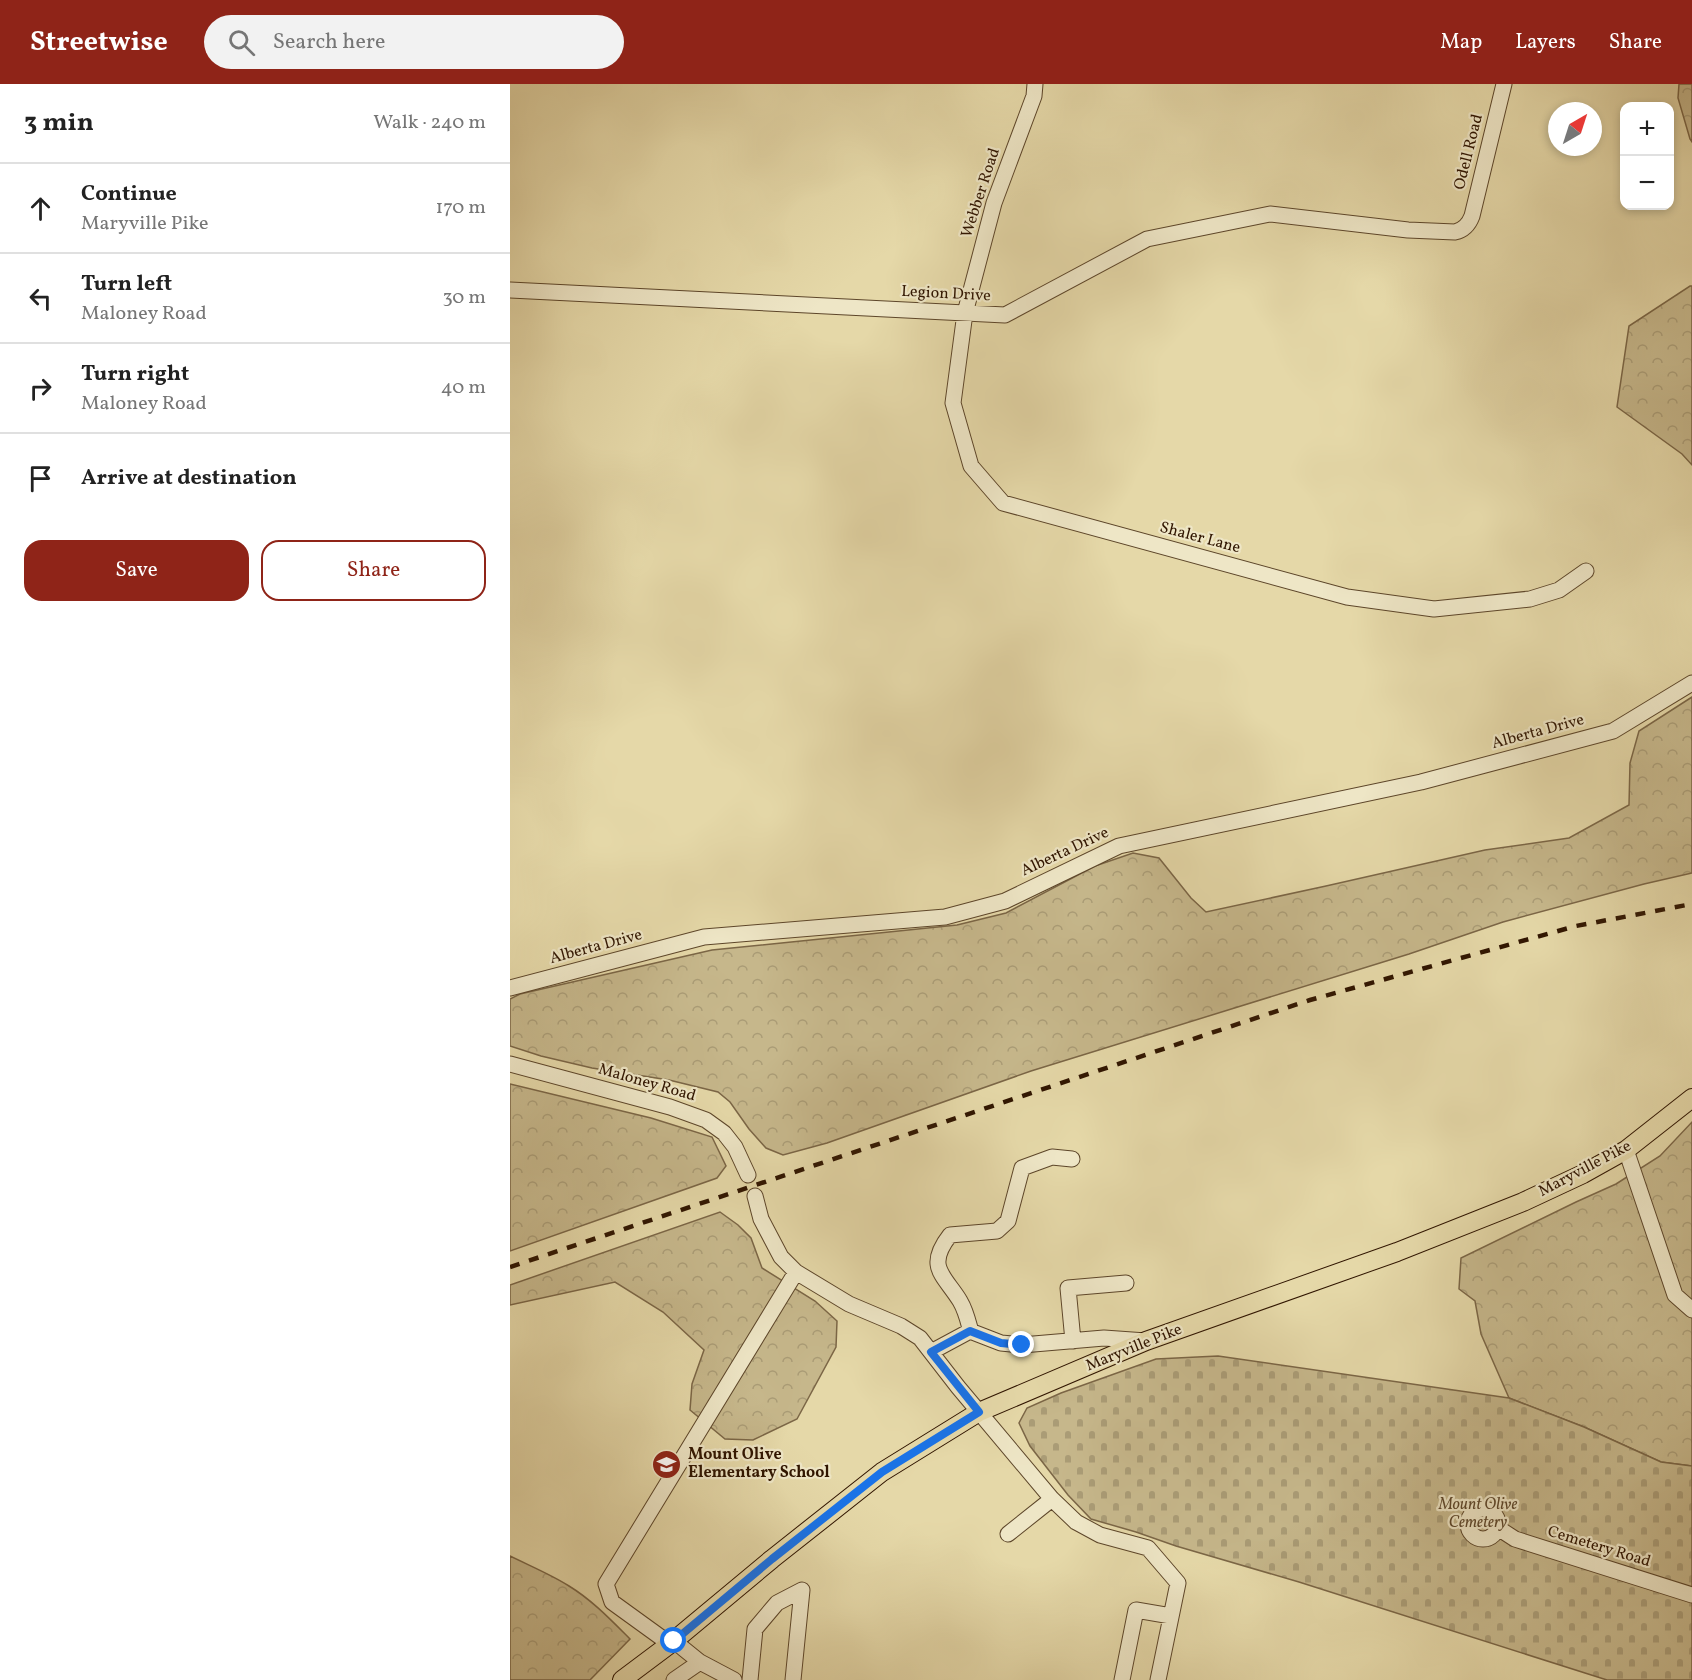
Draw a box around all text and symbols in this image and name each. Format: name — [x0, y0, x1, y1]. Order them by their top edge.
search box — [204, 15, 624, 69]
text: Streetwise — [30, 23, 168, 62]
icon: search — [225, 26, 258, 59]
text: Search here — [273, 27, 385, 58]
text: Map — [1440, 28, 1482, 57]
text: Layers — [1515, 28, 1576, 57]
text: Share — [1609, 28, 1662, 57]
north arrow — [1548, 102, 1602, 156]
map controls — [1620, 102, 1674, 210]
button: + — [1620, 102, 1674, 156]
text: 3 min — [24, 105, 94, 141]
text: Walk · 240 m — [373, 109, 486, 137]
street label: Odell Road — [1449, 112, 1489, 192]
street label: Webber Road — [956, 145, 1006, 241]
button: − — [1620, 156, 1674, 210]
text: Continue — [81, 179, 177, 210]
icon: ahead — [24, 192, 57, 225]
text: 170 m — [436, 194, 486, 222]
text: Maryville Pike — [81, 210, 209, 238]
text: Turn left — [81, 269, 172, 300]
street label: Legion Drive — [901, 281, 991, 307]
icon: left — [24, 282, 57, 315]
text: 30 m — [442, 284, 486, 312]
text: Maloney Road — [81, 300, 207, 328]
text: Turn right — [81, 359, 189, 390]
icon: right — [24, 372, 57, 405]
text: 40 m — [441, 374, 486, 402]
text: Maloney Road — [81, 390, 207, 418]
icon: arrive — [24, 462, 57, 495]
text: Arrive at destination — [81, 463, 297, 494]
street label: Shaler Lane — [1157, 517, 1243, 559]
button: Save — [24, 540, 249, 601]
button: Share — [261, 540, 486, 601]
street label: Alberta Drive — [1489, 709, 1587, 755]
street label: Alberta Drive — [1017, 822, 1113, 882]
street label: Alberta Drive — [547, 924, 645, 970]
street label: Maloney Road — [596, 1059, 698, 1107]
street label: Maryville Pike — [1535, 1135, 1635, 1203]
street label: Maryville Pike — [1083, 1319, 1185, 1377]
route end — [1008, 1331, 1034, 1357]
place label: Mount Olive Elementary School — [688, 1444, 830, 1484]
school or university icon: Mount Olive Elementary School — [651, 1448, 683, 1480]
park label: Mount Olive Cemetery — [1438, 1494, 1517, 1534]
street label: Cemetery Road — [1545, 1521, 1653, 1573]
route start — [660, 1627, 686, 1653]

